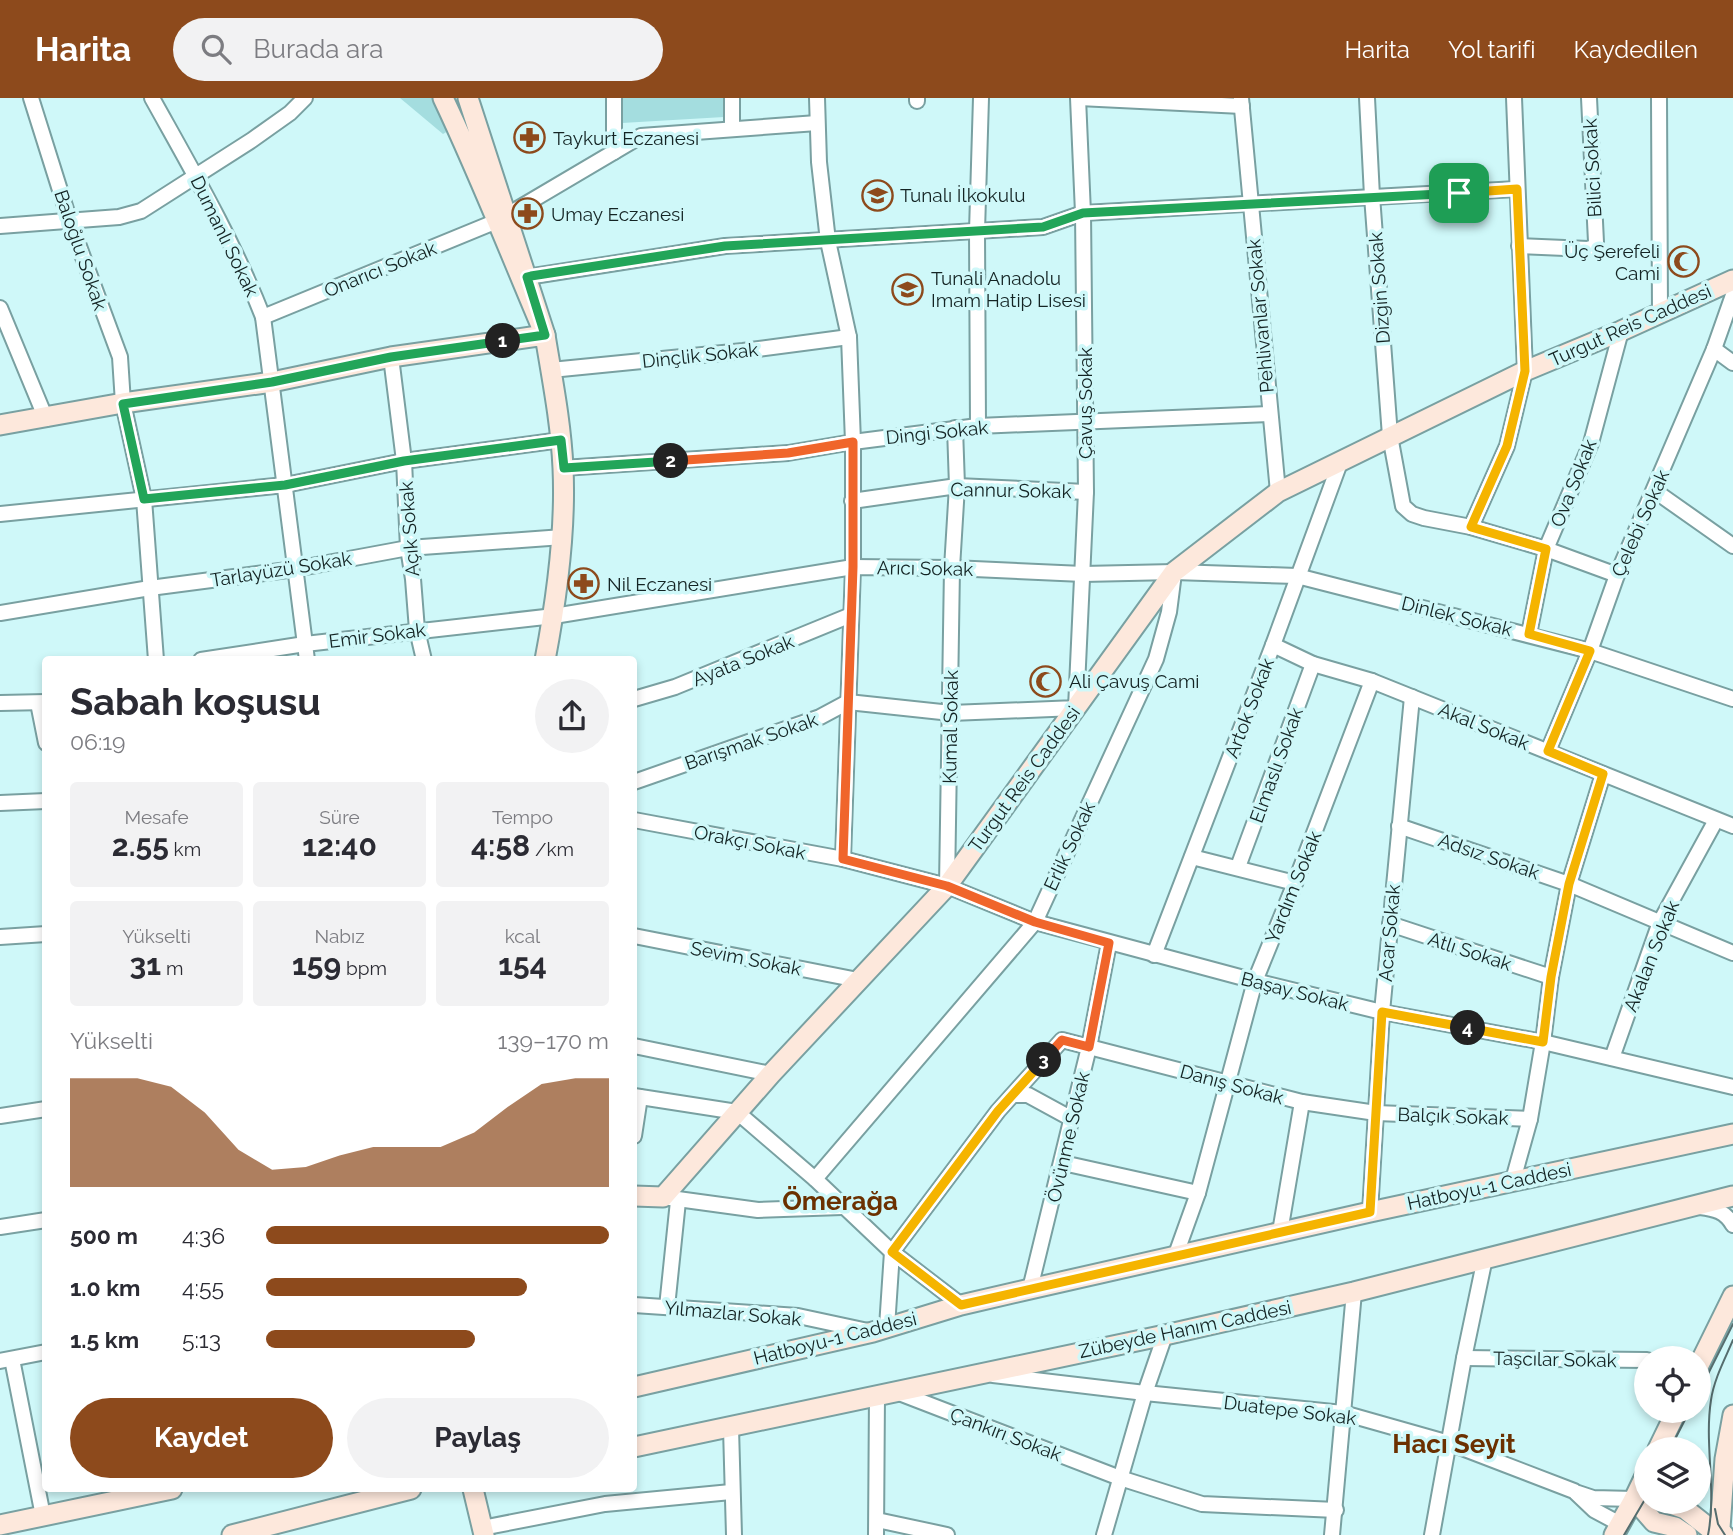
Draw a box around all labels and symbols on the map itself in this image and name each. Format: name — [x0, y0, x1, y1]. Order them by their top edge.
street label: Bilici Sokak — [1578, 118, 1606, 218]
pharmacy icon: Taykurt Eczanesi — [513, 121, 547, 155]
place label: Taykurt Eczanesi — [553, 127, 699, 149]
pin — [1429, 163, 1489, 223]
street label: Dumanlı Sokak — [186, 172, 264, 300]
school or university icon: Tunalı İlkokulu — [860, 178, 894, 212]
place label: Tunalı İlkokulu — [900, 184, 1025, 206]
street label: Baloğlu Sokak — [50, 187, 112, 313]
pharmacy icon: Umay Eczanesi — [511, 197, 545, 231]
place label: Umay Eczanesi — [551, 203, 684, 225]
street label: Dizgin Sokak — [1364, 231, 1394, 345]
street label: Onarıcı Sokak — [321, 236, 439, 302]
street label: Pehlivanlar Sokak — [1242, 238, 1278, 394]
place label: Üç Şerefeli Cami — [1564, 240, 1660, 284]
mosque icon: Üç Şerefeli Cami — [1666, 245, 1700, 279]
place label: Tunali Anadolu Imam Hatip Lisesi — [931, 267, 1086, 311]
school or university icon: Tunali Anadolu Imam Hatip Lisesi — [891, 272, 925, 306]
street label: Turgut Reis Caddesi — [1546, 279, 1714, 371]
pin: 1 — [486, 324, 520, 358]
street label: Dinçlik Sokak — [641, 338, 759, 372]
street label: Çavuş Sokak — [1074, 347, 1096, 459]
street label: Dingi Sokak — [885, 416, 989, 448]
street label: Ova Sokak — [1545, 436, 1601, 530]
pin: 2 — [654, 444, 688, 478]
street label: Çelebi Sokak — [1607, 466, 1673, 580]
street label: Cannur Sokak — [950, 478, 1072, 502]
street label: Açık Sokak — [395, 481, 423, 577]
street label: Tarlayüzü Sokak — [209, 547, 353, 591]
street label: Arıcı Sokak — [877, 556, 973, 580]
pharmacy icon: Nil Eczanesi — [567, 567, 601, 601]
place label: Nil Eczanesi — [607, 573, 712, 595]
street label: Dinlek Sokak — [1399, 592, 1515, 640]
street label: Emir Sokak — [327, 618, 427, 652]
street label: Ayata Sokak — [689, 630, 797, 690]
street label: Artok Sokak — [1220, 655, 1278, 761]
mosque icon: Ali Çavuş Cami — [1029, 664, 1063, 698]
street label: Kumal Sokak — [938, 670, 962, 784]
place label: Ali Çavuş Cami — [1069, 670, 1200, 692]
street label: Akal Sokak — [1435, 698, 1533, 754]
street label: Turgut Reis Caddesi — [964, 702, 1084, 856]
street label: Elmaslı Sokak — [1245, 704, 1307, 826]
street label: Barışmak Sokak — [682, 708, 820, 774]
street label: Erlik Sokak — [1039, 798, 1099, 894]
street label: Orakçı Sokak — [692, 820, 808, 864]
street label: Yardım Sokak — [1261, 828, 1325, 946]
street label: Adsız Sokak — [1436, 828, 1542, 884]
street label: Acar Sokak — [1374, 883, 1404, 983]
street label: Akalan Sokak — [1619, 897, 1683, 1015]
street label: Atlı Sokak — [1426, 927, 1514, 975]
street label: Sevim Sokak — [689, 936, 803, 980]
street label: Başay Sokak — [1239, 967, 1351, 1015]
pin: 4 — [1450, 1010, 1486, 1046]
pin: 3 — [1026, 1042, 1062, 1077]
street label: Danış Sokak — [1178, 1060, 1286, 1108]
street label: Övünme Sokak — [1042, 1069, 1094, 1205]
street label: Balçık Sokak — [1397, 1103, 1509, 1129]
street label: Hatboyu-1 Caddesi — [1405, 1158, 1573, 1214]
district label: Ömerağa — [782, 1186, 898, 1216]
street label: Yılmazlar Sokak — [664, 1296, 802, 1330]
street label: Zübeyde Hanım Caddesi — [1077, 1296, 1293, 1362]
street label: Hatboyu-1 Caddesi — [751, 1307, 919, 1369]
street label: Taşcılar Sokak — [1493, 1347, 1617, 1371]
street label: Duatepe Sokak — [1222, 1391, 1358, 1429]
street label: Çankırı Sokak — [947, 1403, 1065, 1465]
district label: Hacı Seyit — [1392, 1429, 1516, 1459]

